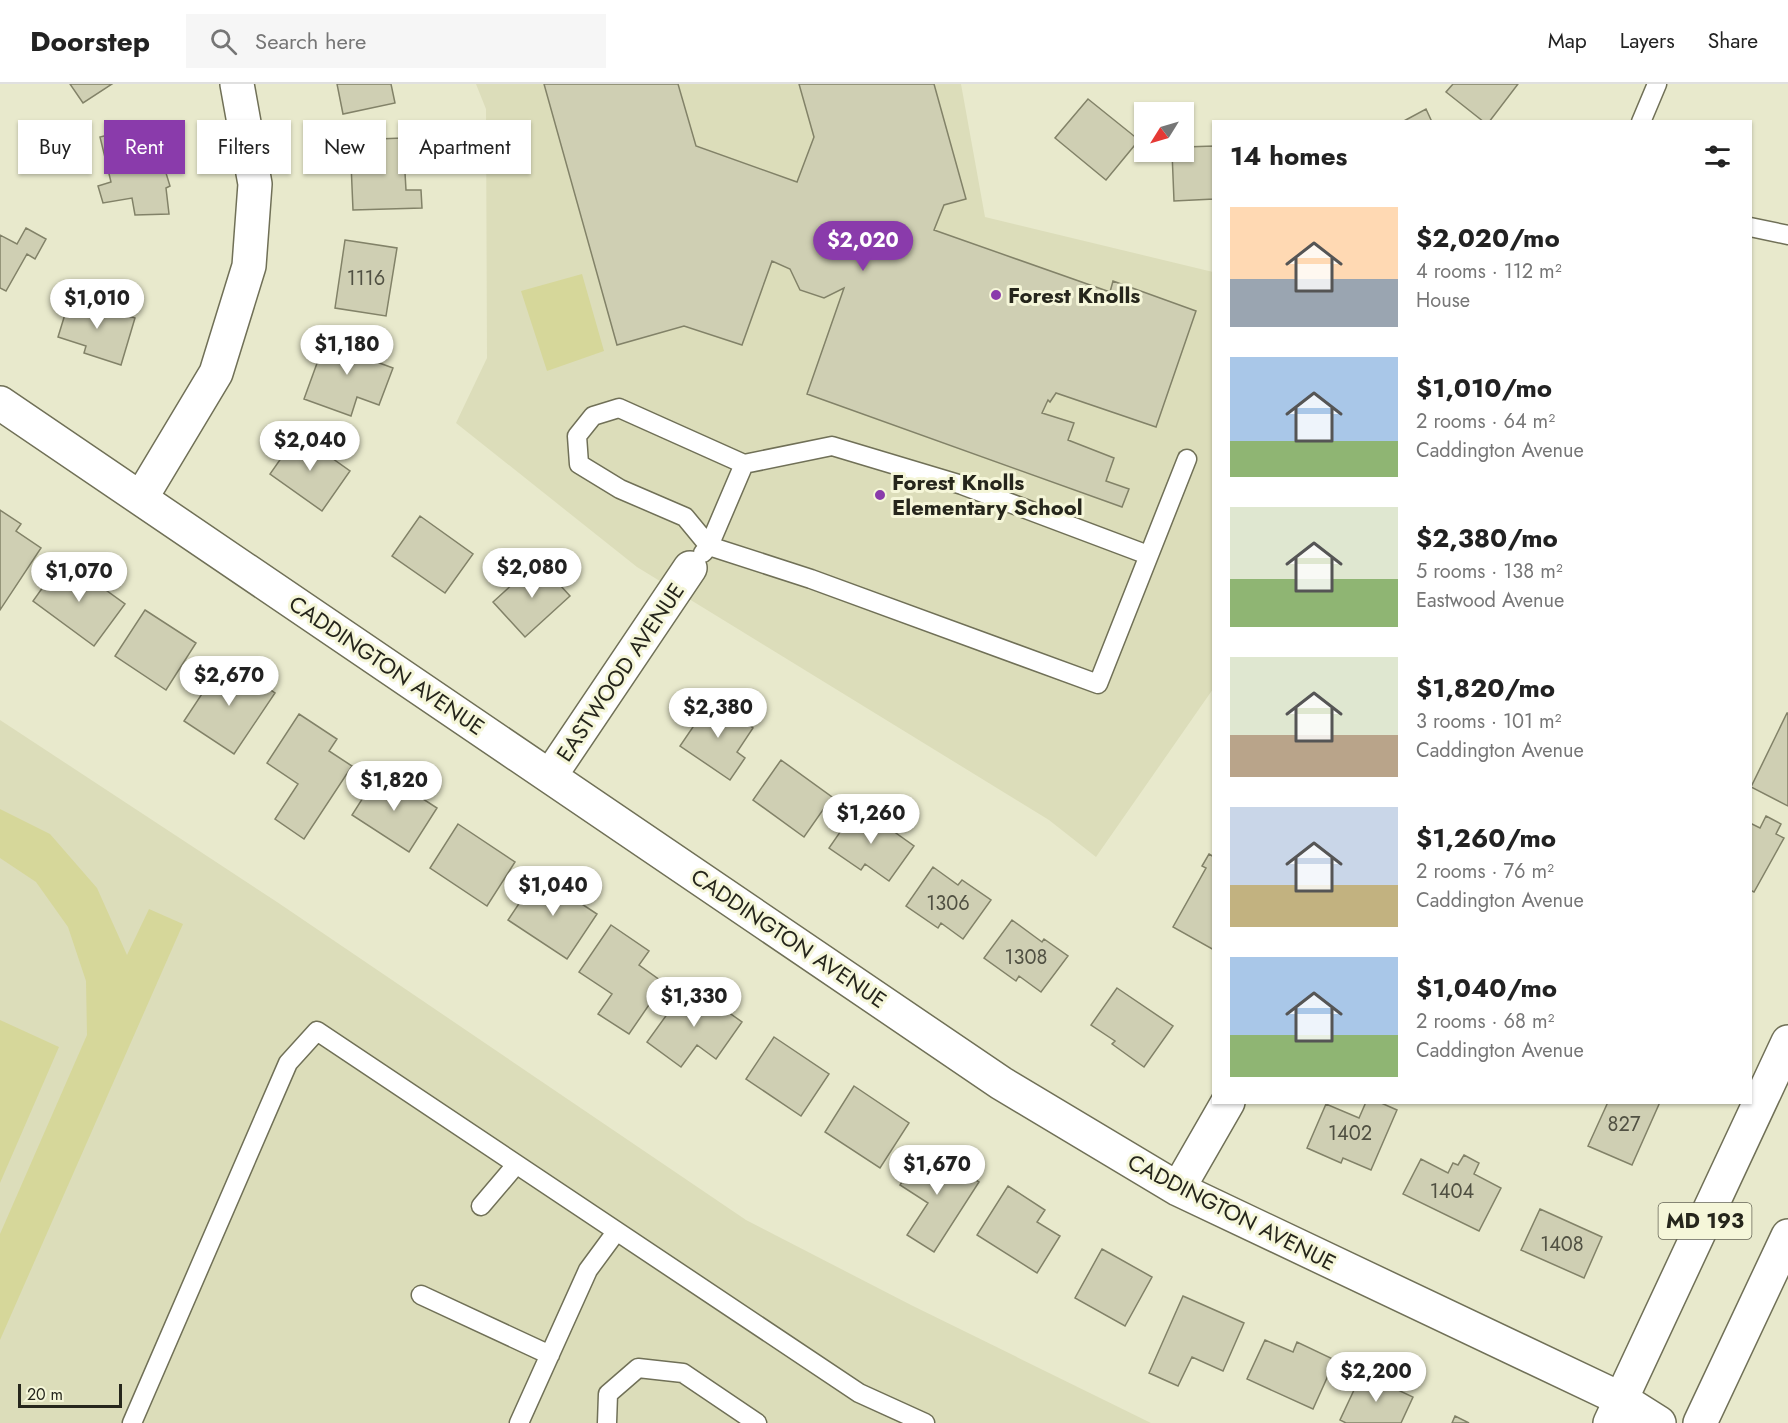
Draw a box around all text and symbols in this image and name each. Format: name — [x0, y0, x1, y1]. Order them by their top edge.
search box — [186, 14, 606, 68]
text: Doorstep — [30, 21, 150, 62]
icon: search — [207, 25, 240, 58]
text: Search here — [255, 25, 366, 57]
text: Map — [1548, 26, 1587, 56]
text: Layers — [1620, 26, 1675, 56]
text: Share — [1708, 26, 1758, 56]
north arrow — [1134, 102, 1194, 162]
map controls — [1134, 102, 1194, 162]
chip: Buy — [18, 120, 92, 174]
chip: Rent — [104, 120, 185, 174]
chip: Filters — [197, 120, 291, 174]
chip: New — [303, 120, 386, 174]
chip: Apartment — [398, 120, 531, 174]
text: 14 homes — [1230, 137, 1347, 175]
icon: filters — [1701, 140, 1734, 173]
text: $2,020/mo — [1416, 219, 1560, 257]
pin: $2,020 — [814, 221, 912, 272]
text: $2,020 — [827, 226, 899, 255]
icon: home — [1278, 231, 1350, 303]
text: 4 rooms · 112 m² — [1416, 257, 1562, 286]
house number: 1116 — [347, 264, 385, 293]
pin: $1,010 — [48, 279, 146, 330]
place label: Forest Knolls — [1008, 279, 1140, 311]
text: $1,010 — [64, 284, 130, 313]
text: House — [1416, 286, 1470, 315]
marker: Forest Knolls — [989, 288, 1003, 302]
pin: $1,180 — [298, 325, 396, 376]
text: $1,180 — [314, 330, 380, 359]
text: $1,010/mo — [1416, 369, 1552, 407]
icon: home — [1278, 381, 1350, 453]
text: 2 rooms · 64 m² — [1416, 407, 1555, 436]
pin: $2,040 — [261, 421, 359, 472]
text: $2,040 — [274, 426, 346, 455]
text: Caddington Avenue — [1416, 436, 1584, 465]
place label: Forest Knolls Elementary School — [892, 466, 1083, 523]
marker: Forest Knolls Elementary School — [873, 488, 887, 502]
text: $2,380/mo — [1416, 519, 1558, 557]
icon: home — [1278, 531, 1350, 603]
pin: $2,080 — [483, 548, 581, 599]
pin: $1,070 — [30, 552, 128, 603]
text: $2,080 — [496, 553, 568, 582]
text: $1,070 — [45, 557, 113, 586]
text: 5 rooms · 138 m² — [1416, 557, 1563, 586]
street label: EASTWOOD AVENUE — [548, 576, 692, 768]
text: Eastwood Avenue — [1416, 586, 1564, 615]
street label: CADDINGTON AVENUE — [283, 587, 491, 743]
pin: $2,670 — [180, 656, 278, 707]
text: $2,670 — [194, 661, 264, 690]
text: $1,820/mo — [1416, 669, 1555, 707]
icon: home — [1278, 681, 1350, 753]
pin: $2,380 — [669, 688, 767, 739]
text: $2,380 — [683, 693, 753, 722]
text: 3 rooms · 101 m² — [1416, 707, 1562, 736]
text: Caddington Avenue — [1416, 736, 1584, 765]
pin: $1,820 — [345, 761, 443, 812]
text: $1,820 — [360, 766, 428, 795]
pin: $1,260 — [822, 794, 920, 845]
text: $1,260 — [837, 799, 905, 828]
text: $1,260/mo — [1416, 819, 1556, 857]
icon: home — [1278, 831, 1350, 903]
text: 2 rooms · 76 m² — [1416, 857, 1554, 886]
street label: CADDINGTON AVENUE — [685, 860, 893, 1016]
pin: $1,040 — [504, 866, 602, 917]
text: $1,040 — [518, 871, 588, 900]
text: Caddington Avenue — [1416, 886, 1584, 915]
house number: 1306 — [926, 889, 970, 918]
house number: 1308 — [1005, 943, 1047, 972]
text: $1,040/mo — [1416, 969, 1557, 1007]
pin: $1,330 — [645, 977, 743, 1028]
icon: home — [1278, 981, 1350, 1053]
text: $1,330 — [660, 982, 728, 1011]
text: 2 rooms · 68 m² — [1416, 1007, 1554, 1036]
text: Caddington Avenue — [1416, 1036, 1584, 1065]
house number: 827 — [1608, 1110, 1641, 1139]
house number: 1402 — [1328, 1119, 1372, 1148]
pin: $1,670 — [888, 1145, 986, 1196]
street label: CADDINGTON AVENUE — [1122, 1146, 1342, 1278]
text: $1,670 — [903, 1150, 971, 1179]
house number: 1404 — [1430, 1177, 1474, 1206]
road number: MD 193 — [1658, 1203, 1752, 1239]
house number: 1408 — [1540, 1230, 1584, 1259]
pin: $2,200 — [1327, 1352, 1425, 1403]
text: $2,200 — [1340, 1357, 1412, 1386]
scale bar — [18, 1381, 122, 1408]
text: 20 m — [27, 1383, 63, 1406]

